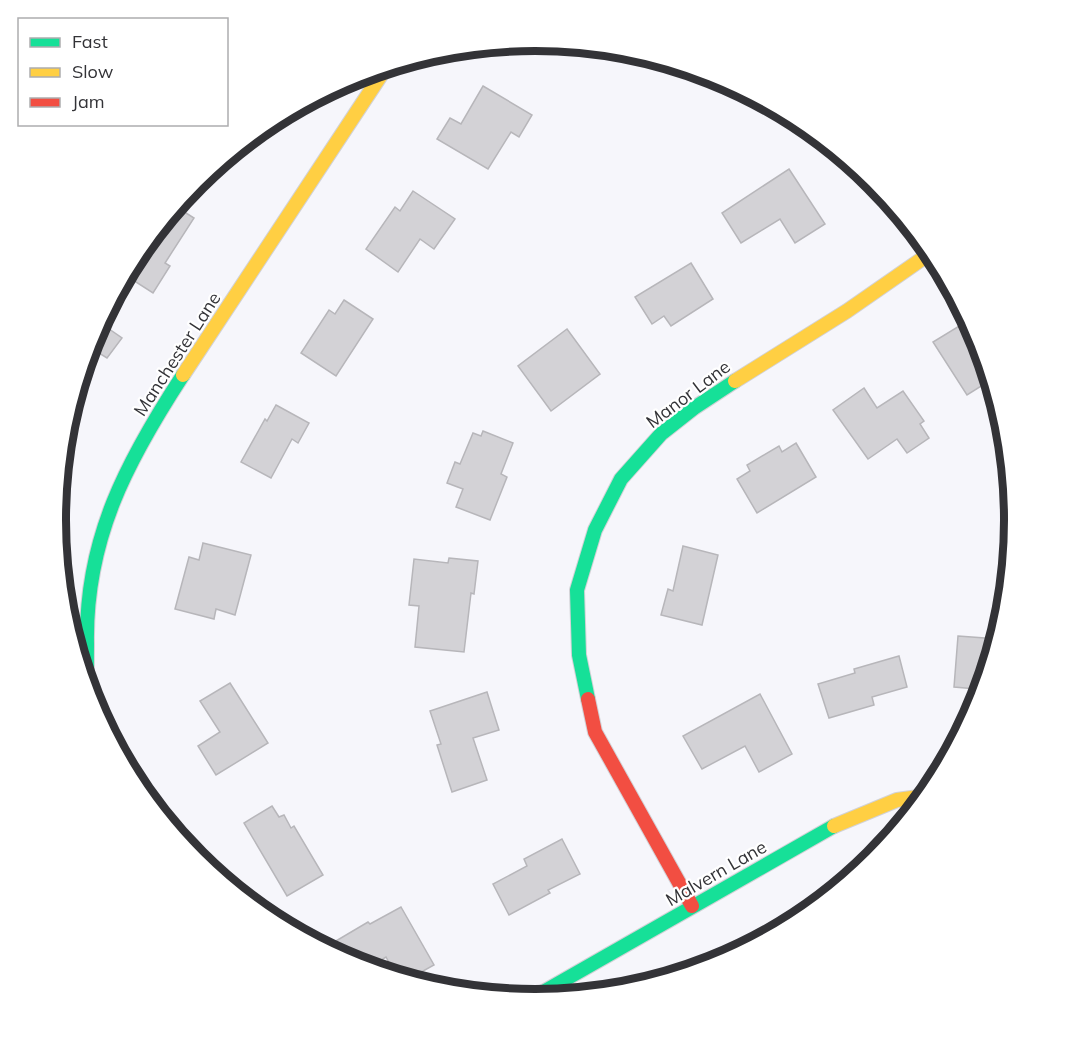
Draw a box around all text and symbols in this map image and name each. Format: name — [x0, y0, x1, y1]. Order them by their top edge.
legend — [18, 18, 228, 126]
text: Fast — [72, 30, 108, 53]
text: Slow — [72, 60, 114, 83]
text: Jam — [72, 90, 105, 113]
street label: Manchester Lane — [128, 288, 226, 420]
street label: Manor Lane — [641, 355, 735, 433]
street label: Malvern Lane — [662, 835, 770, 911]

